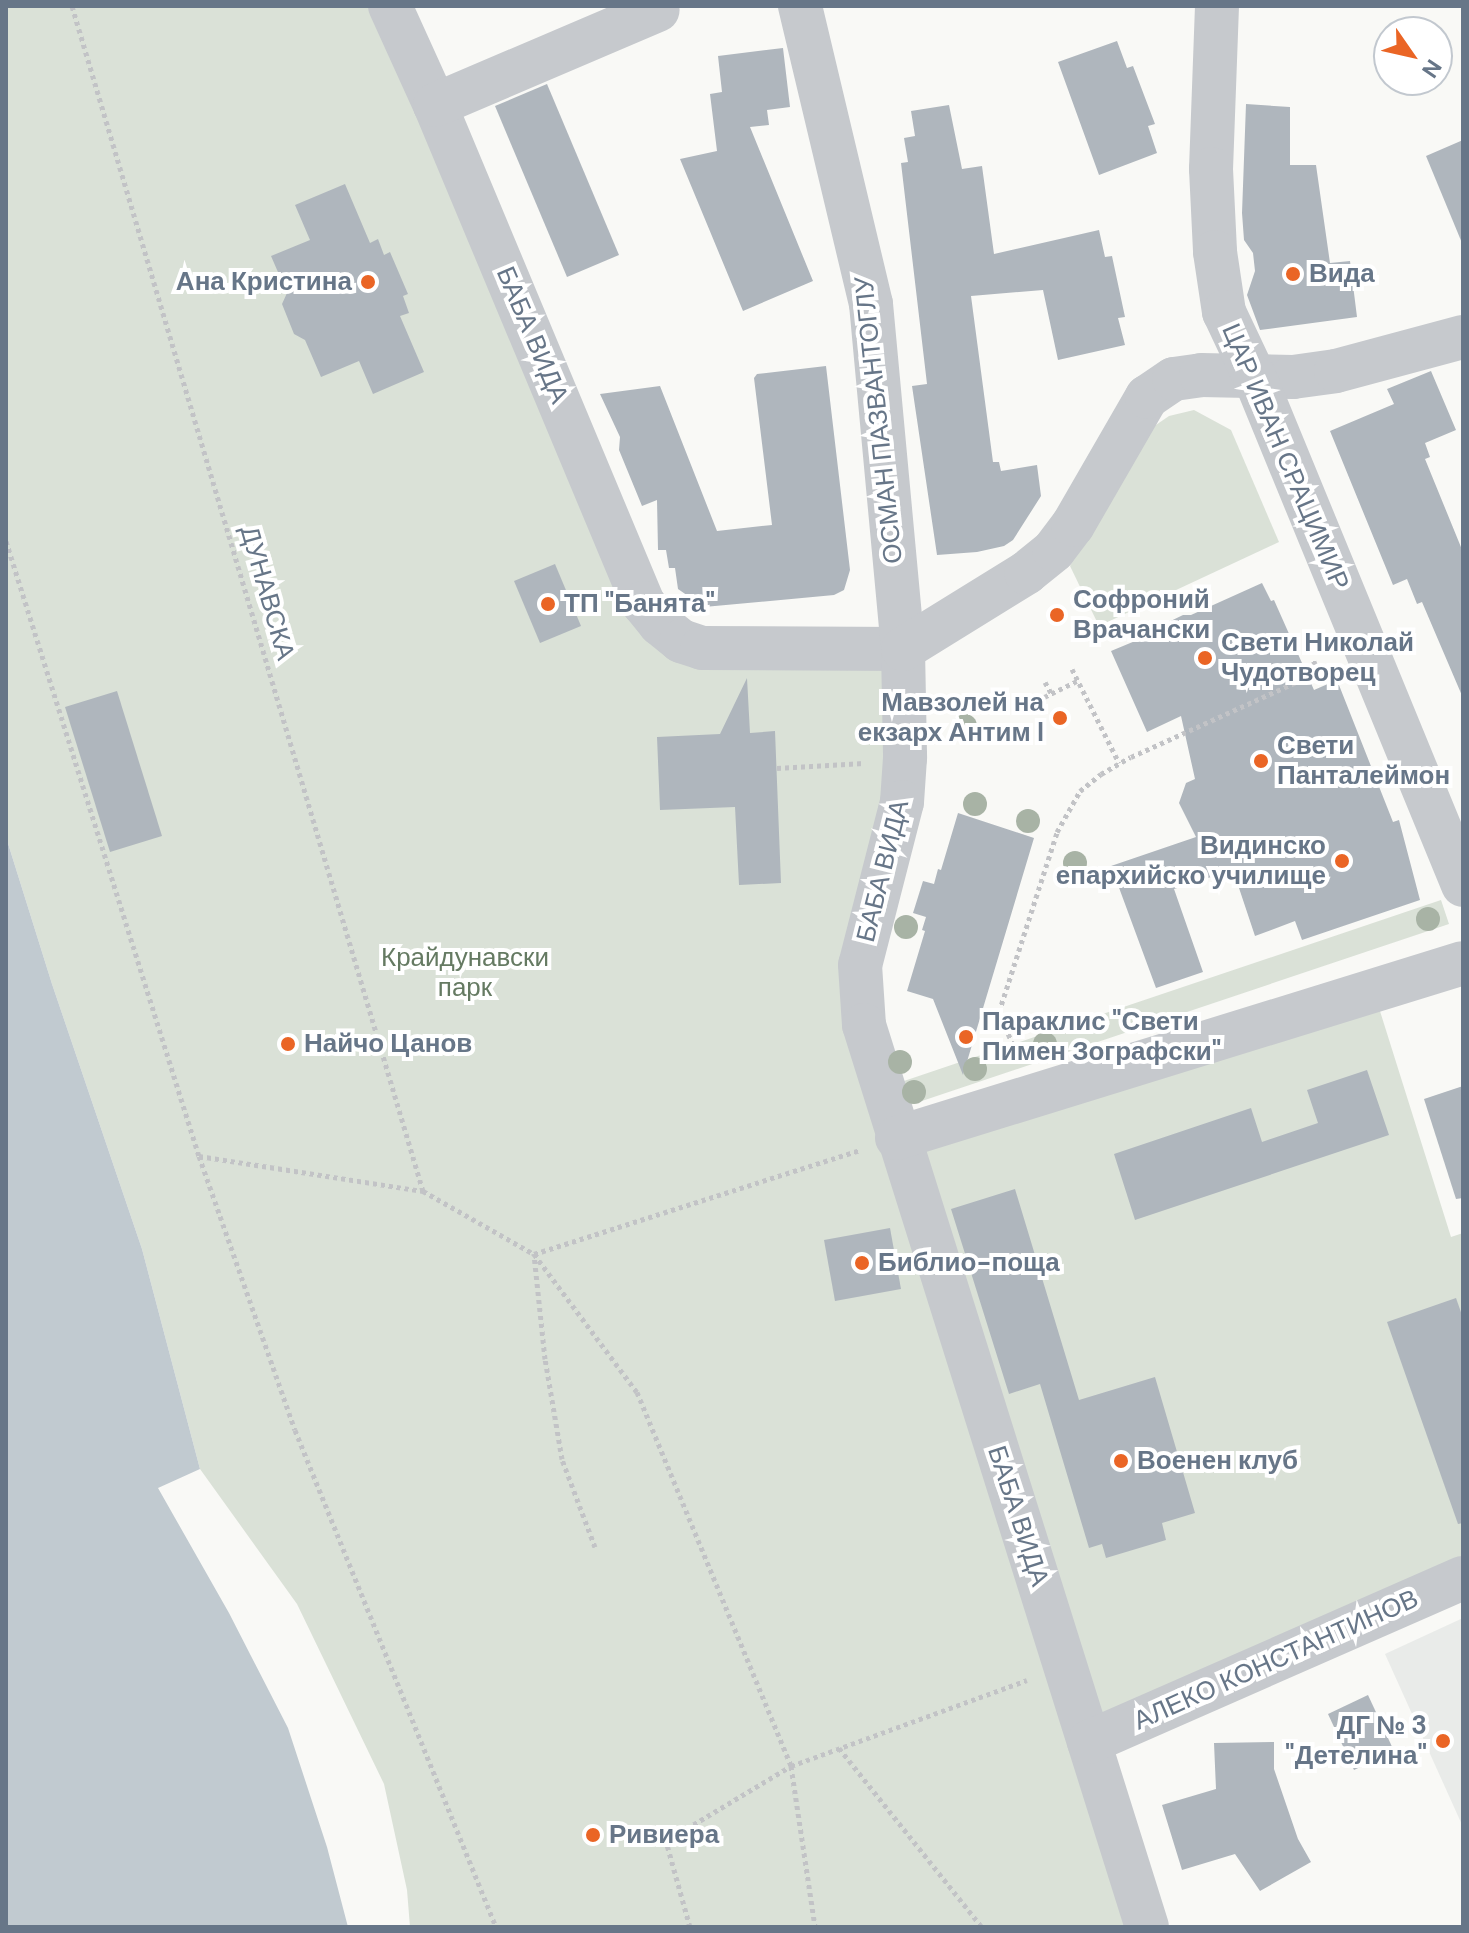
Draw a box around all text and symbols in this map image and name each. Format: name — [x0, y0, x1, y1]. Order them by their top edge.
north arrow — [1373, 16, 1453, 96]
text: N — [1415, 54, 1448, 83]
place label: Вида — [1309, 258, 1375, 290]
street label: БАБА ВИДА — [489, 262, 575, 408]
marker: Вида — [1284, 265, 1302, 283]
place label: Ана Кристина — [176, 266, 352, 298]
marker: Ана Кристина — [359, 273, 377, 291]
street label: ОСМАН ПАЗВАНТОГЛУ — [848, 275, 910, 565]
street label: ЦАР ИВАН СРАЦИМИР — [1215, 319, 1355, 595]
street label: ДУНАВСКА — [233, 522, 301, 664]
place label: Софроний Врачански — [1073, 584, 1210, 646]
place label: ТП "Банята" — [564, 588, 715, 620]
marker: ТП "Банята" — [539, 595, 557, 613]
marker: Софроний Врачански — [1048, 606, 1066, 624]
place label: Свети Николай Чудотворец — [1221, 627, 1414, 688]
marker: Свети Николай Чудотворец — [1196, 649, 1214, 667]
place label: Мавзолей на екзарх Антим I — [858, 687, 1044, 748]
marker: Мавзолей на екзарх Антим I — [1051, 709, 1069, 727]
place label: Свети Панталеймон — [1277, 730, 1450, 792]
marker: Свети Панталеймон — [1252, 752, 1270, 770]
street label: БАБА ВИДА — [850, 797, 916, 945]
place label: Видинско епархийско училище — [1056, 830, 1326, 892]
marker: Видинско епархийско училище — [1333, 852, 1351, 870]
park label: Крайдунавски парк — [381, 942, 549, 1004]
place label: Параклис "Свети Пимен Зографски" — [982, 1006, 1221, 1068]
place label: Найчо Цанов — [304, 1028, 472, 1060]
marker: Параклис "Свети Пимен Зографски" — [957, 1028, 975, 1046]
marker: Найчо Цанов — [279, 1035, 297, 1053]
place label: Библио-поща — [878, 1247, 1060, 1279]
marker: Библио-поща — [853, 1254, 871, 1272]
street label: БАБА ВИДА — [981, 1442, 1055, 1590]
place label: Военен клуб — [1137, 1445, 1298, 1477]
marker: Военен клуб — [1112, 1452, 1130, 1470]
street label: АЛЕКО КОНСТАНТИНОВ — [1129, 1583, 1423, 1737]
place label: ДГ № 3 "Детелина" — [1285, 1710, 1427, 1772]
marker: ДГ № 3 "Детелина" — [1434, 1732, 1452, 1750]
place label: Ривиера — [609, 1819, 719, 1851]
marker: Ривиера — [584, 1826, 602, 1844]

